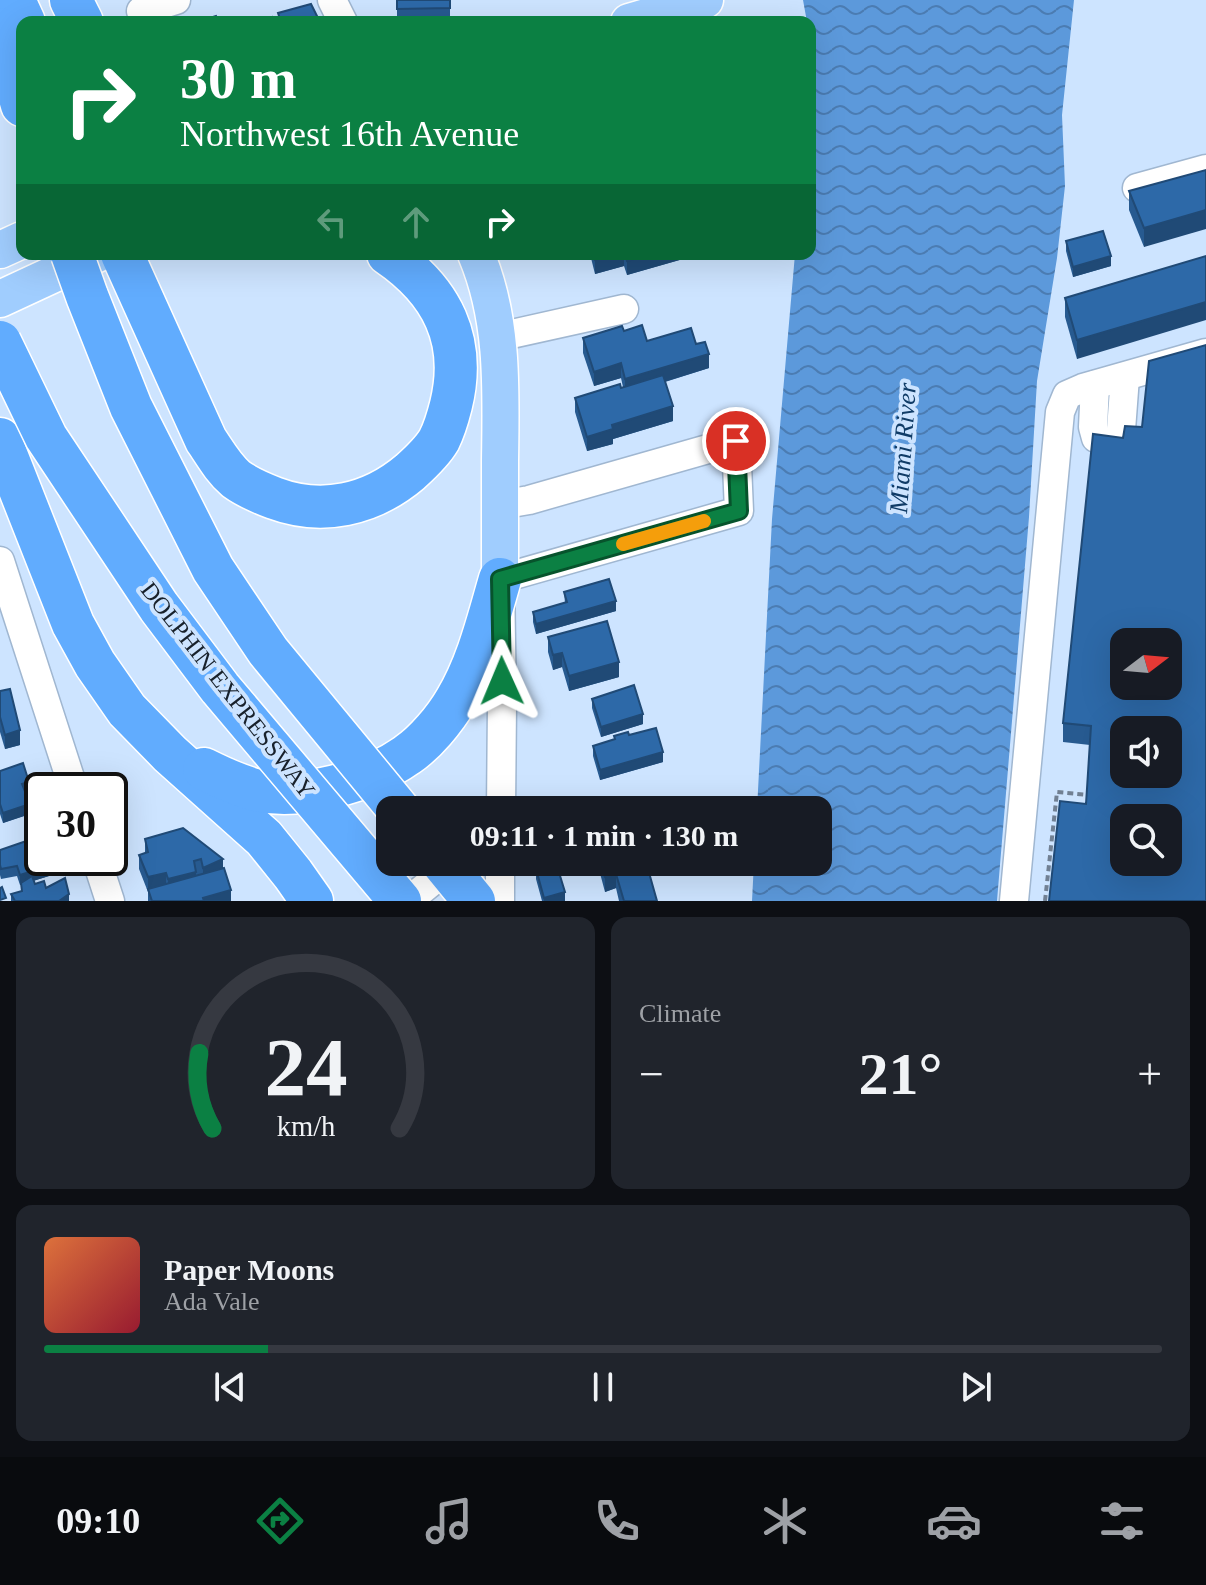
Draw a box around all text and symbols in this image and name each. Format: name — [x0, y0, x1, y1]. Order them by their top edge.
icon: right — [48, 48, 152, 152]
text: 30 m — [180, 48, 297, 110]
text: Northwest 16th Avenue — [180, 114, 519, 154]
icon: left — [310, 200, 354, 244]
icon: ahead — [394, 200, 438, 244]
icon: right — [478, 200, 522, 244]
water label: Miami River — [884, 381, 922, 515]
pin — [702, 407, 770, 475]
icon: arrive — [714, 419, 758, 463]
street label: DOLPHIN EXPRESSWAY — [136, 577, 320, 803]
north arrow — [1110, 628, 1182, 700]
map controls — [1110, 628, 1182, 876]
position arrow — [460, 639, 544, 723]
button: sound — [1110, 716, 1182, 788]
speed limit sign: 30 — [24, 772, 128, 876]
button: search — [1110, 804, 1182, 876]
text: 09:11 · 1 min · 130 m — [470, 819, 738, 852]
text: Climate — [639, 999, 721, 1028]
text: 24 — [264, 1021, 347, 1113]
text: 21° — [859, 1041, 943, 1107]
text: − — [639, 1050, 664, 1099]
text: + — [1137, 1050, 1162, 1099]
text: km/h — [276, 1111, 335, 1142]
text: Paper Moons — [164, 1253, 334, 1286]
text: Ada Vale — [164, 1287, 260, 1316]
icon: previous — [208, 1365, 252, 1409]
icon: pause — [581, 1365, 625, 1409]
icon: next — [954, 1365, 998, 1409]
icon: directions — [252, 1493, 308, 1549]
icon: music — [421, 1493, 477, 1549]
icon: phone — [589, 1493, 645, 1549]
icon: climate — [757, 1493, 813, 1549]
icon: car — [926, 1493, 982, 1549]
icon: filters — [1094, 1493, 1150, 1549]
text: 09:10 — [56, 1501, 140, 1541]

